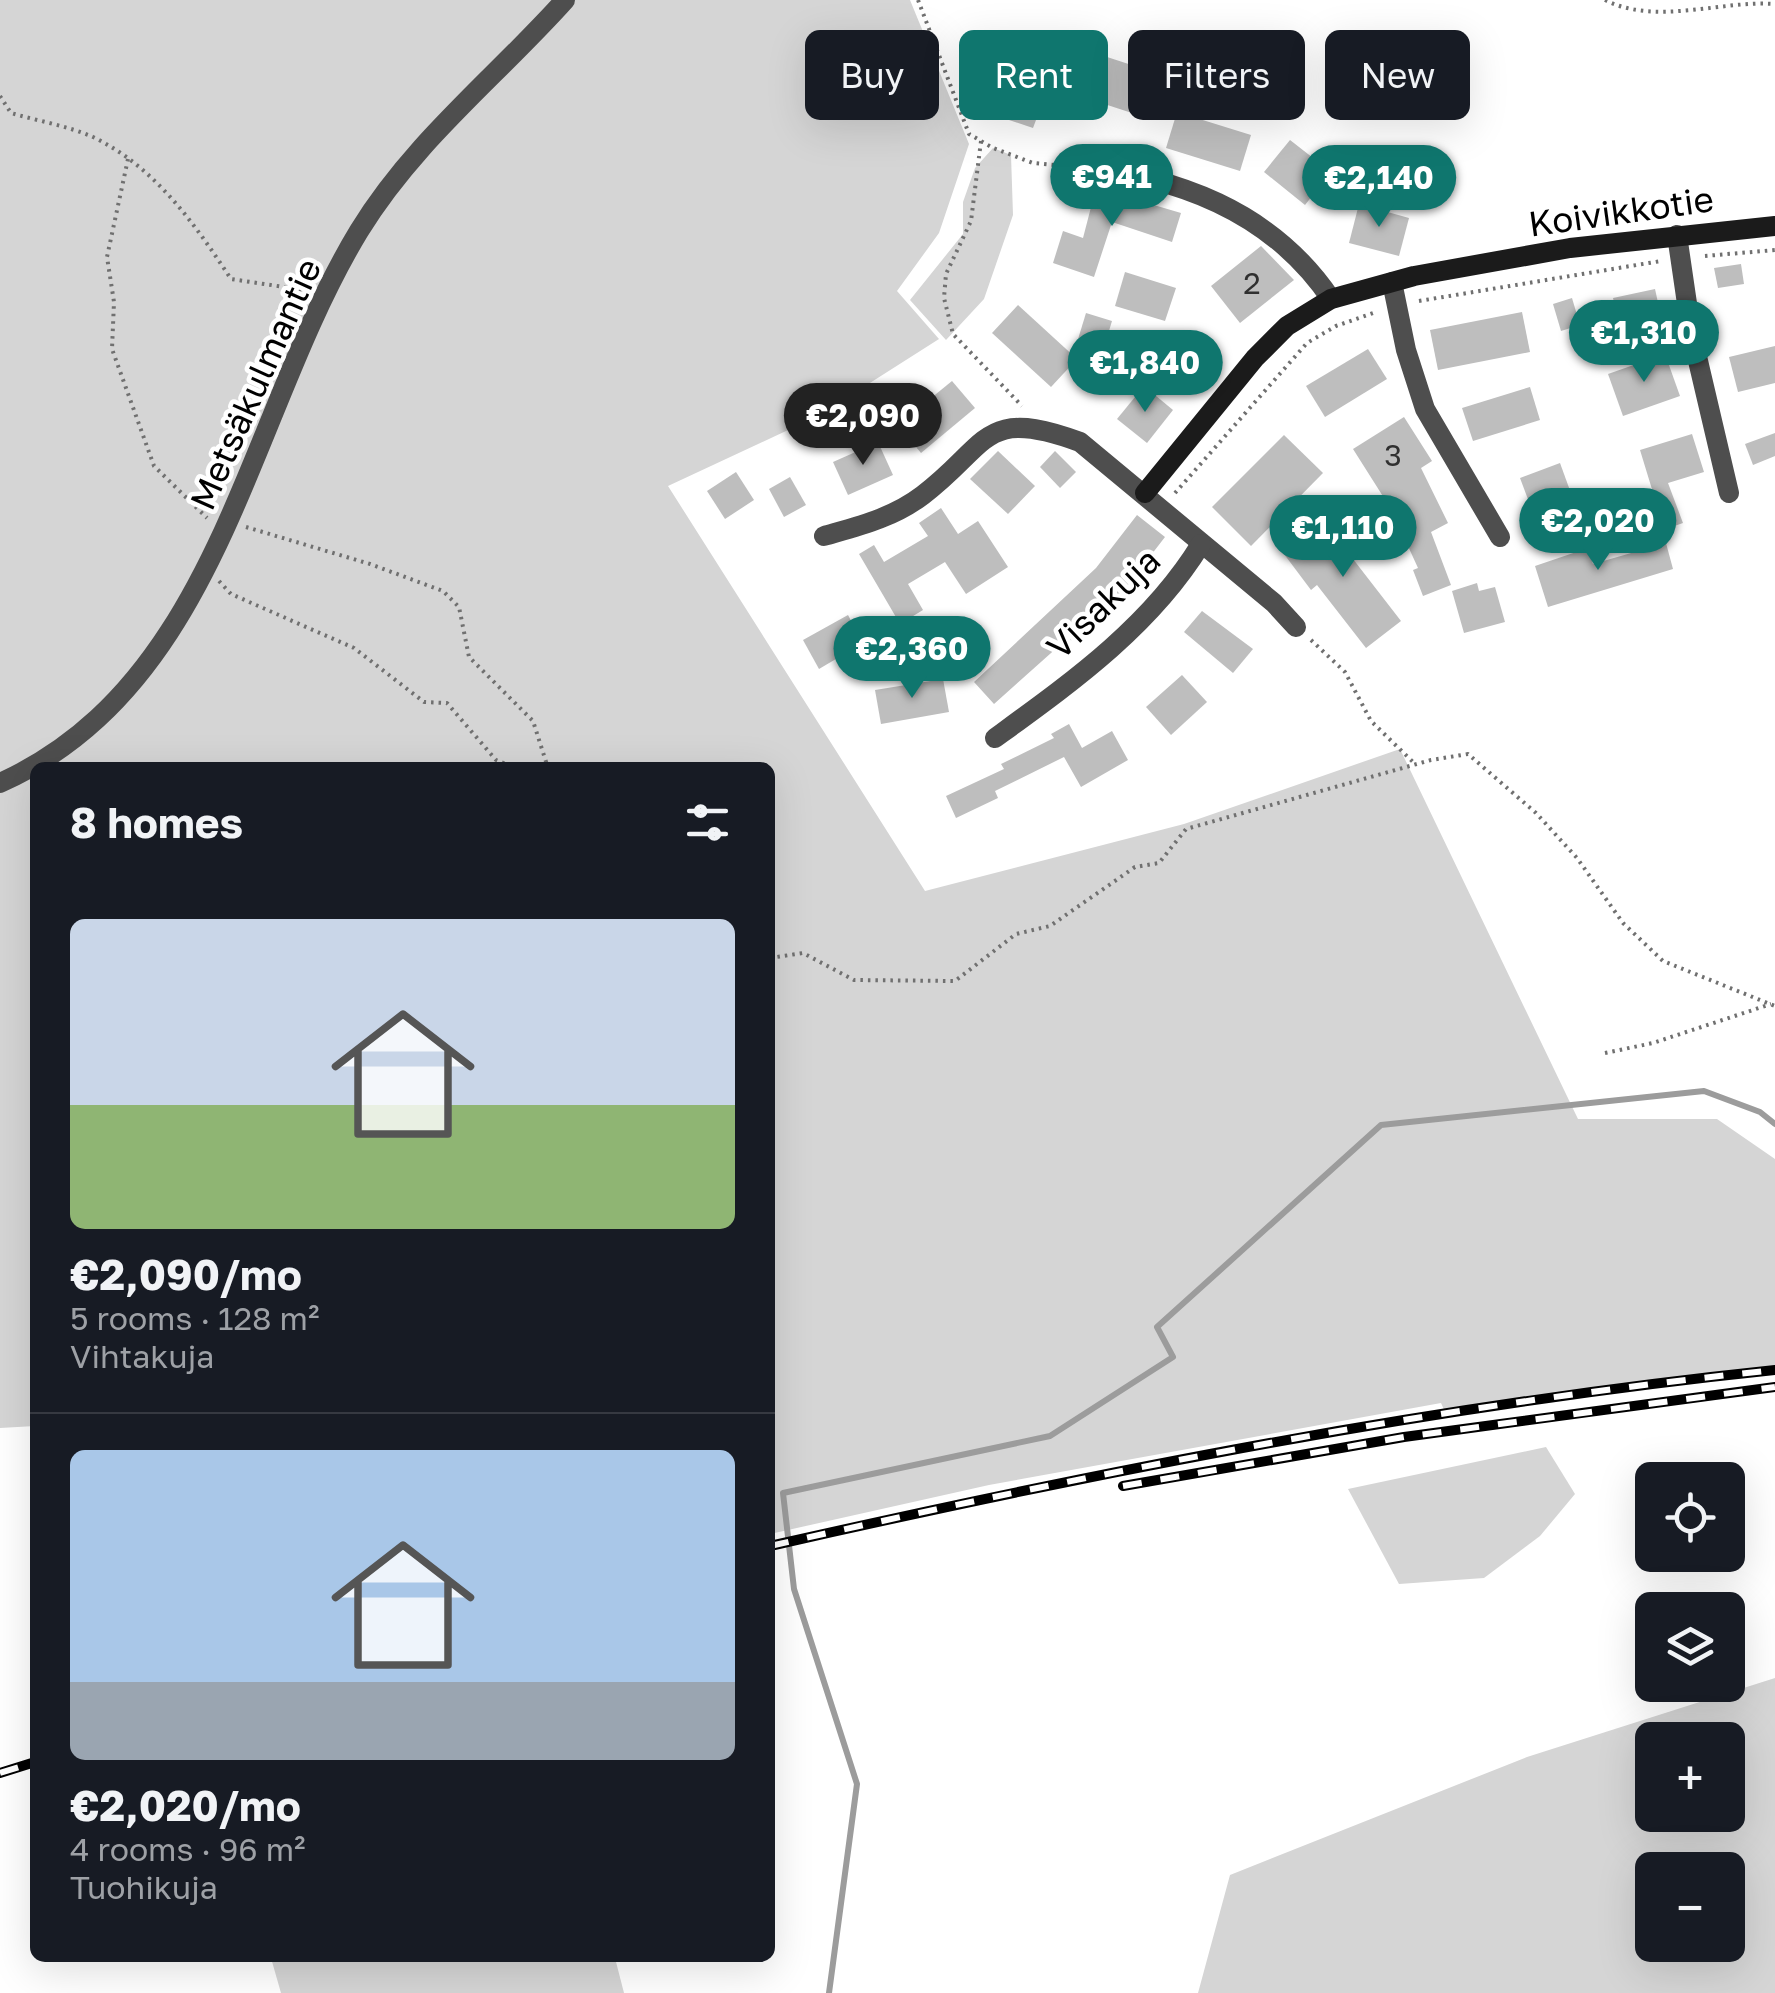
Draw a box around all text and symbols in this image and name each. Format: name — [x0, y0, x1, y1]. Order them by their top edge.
chip: Buy — [805, 30, 939, 120]
chip: Rent — [959, 30, 1108, 120]
chip: Filters — [1128, 30, 1305, 120]
chip: New — [1325, 30, 1470, 120]
pin: €941 — [1053, 144, 1171, 229]
pin: €2,140 — [1298, 145, 1460, 230]
text: €941 — [1072, 157, 1152, 195]
text: €2,140 — [1324, 158, 1434, 196]
street label: Koivikkotie — [1526, 177, 1716, 245]
street label: Metsäkulmantie — [181, 252, 329, 516]
house number: 2 — [1243, 265, 1261, 301]
pin: €1,310 — [1563, 300, 1725, 385]
text: €1,310 — [1591, 313, 1697, 351]
pin: €1,840 — [1064, 330, 1226, 415]
text: €1,840 — [1090, 343, 1200, 381]
pin: €2,090 — [782, 383, 944, 468]
text: €2,090 — [806, 396, 920, 434]
house number: 3 — [1384, 437, 1402, 473]
pin: €2,020 — [1517, 488, 1679, 573]
pin: €1,110 — [1262, 495, 1424, 580]
text: €2,020 — [1541, 501, 1655, 539]
text: €1,110 — [1291, 508, 1395, 546]
street label: Visakuja — [1038, 539, 1168, 667]
pin: €2,360 — [831, 616, 993, 701]
text: €2,360 — [856, 629, 968, 667]
icon: filters — [680, 795, 735, 850]
text: 8 homes — [70, 797, 243, 847]
icon: home — [313, 984, 493, 1164]
text: €2,090/mo — [70, 1249, 302, 1299]
text: 5 rooms · 128 m² — [70, 1299, 319, 1337]
text: Vihtakuja — [70, 1337, 214, 1375]
map controls — [1635, 1462, 1745, 1962]
button: locate — [1635, 1462, 1745, 1572]
icon: home — [313, 1515, 493, 1695]
button: layers — [1635, 1592, 1745, 1702]
button: + — [1635, 1722, 1745, 1832]
text: €2,020/mo — [70, 1780, 301, 1830]
text: 4 rooms · 96 m² — [70, 1830, 306, 1868]
button: − — [1635, 1852, 1745, 1962]
text: Tuohikuja — [70, 1868, 218, 1906]

